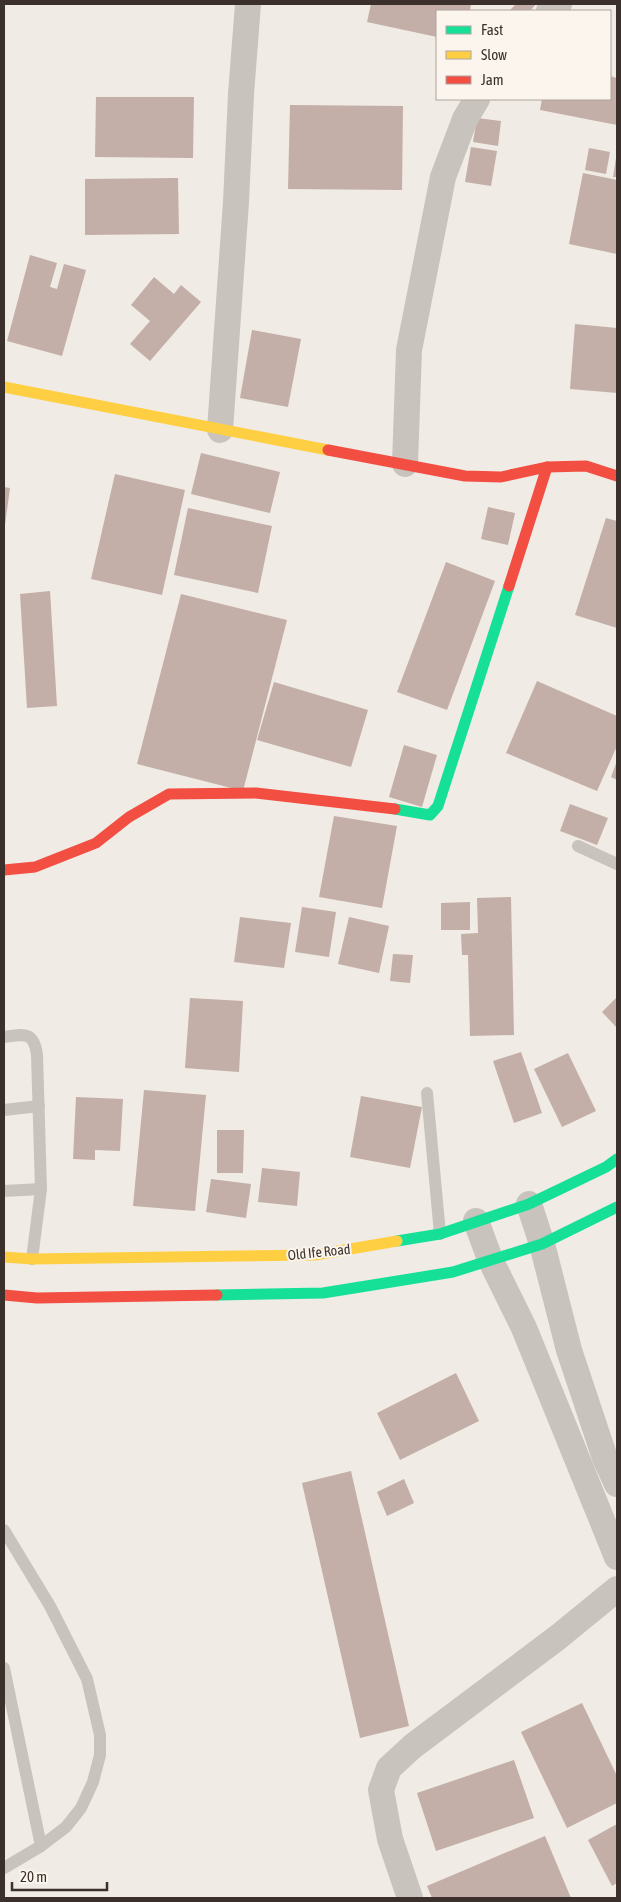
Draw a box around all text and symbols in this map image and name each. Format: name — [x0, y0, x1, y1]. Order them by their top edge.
legend — [436, 10, 611, 100]
text: Fast — [481, 21, 503, 38]
text: Slow — [481, 46, 507, 63]
text: Jam — [481, 71, 504, 88]
street label: Old Ife Road — [287, 1241, 351, 1263]
scale bar — [12, 1860, 108, 1892]
text: 20 m — [20, 1868, 47, 1885]

